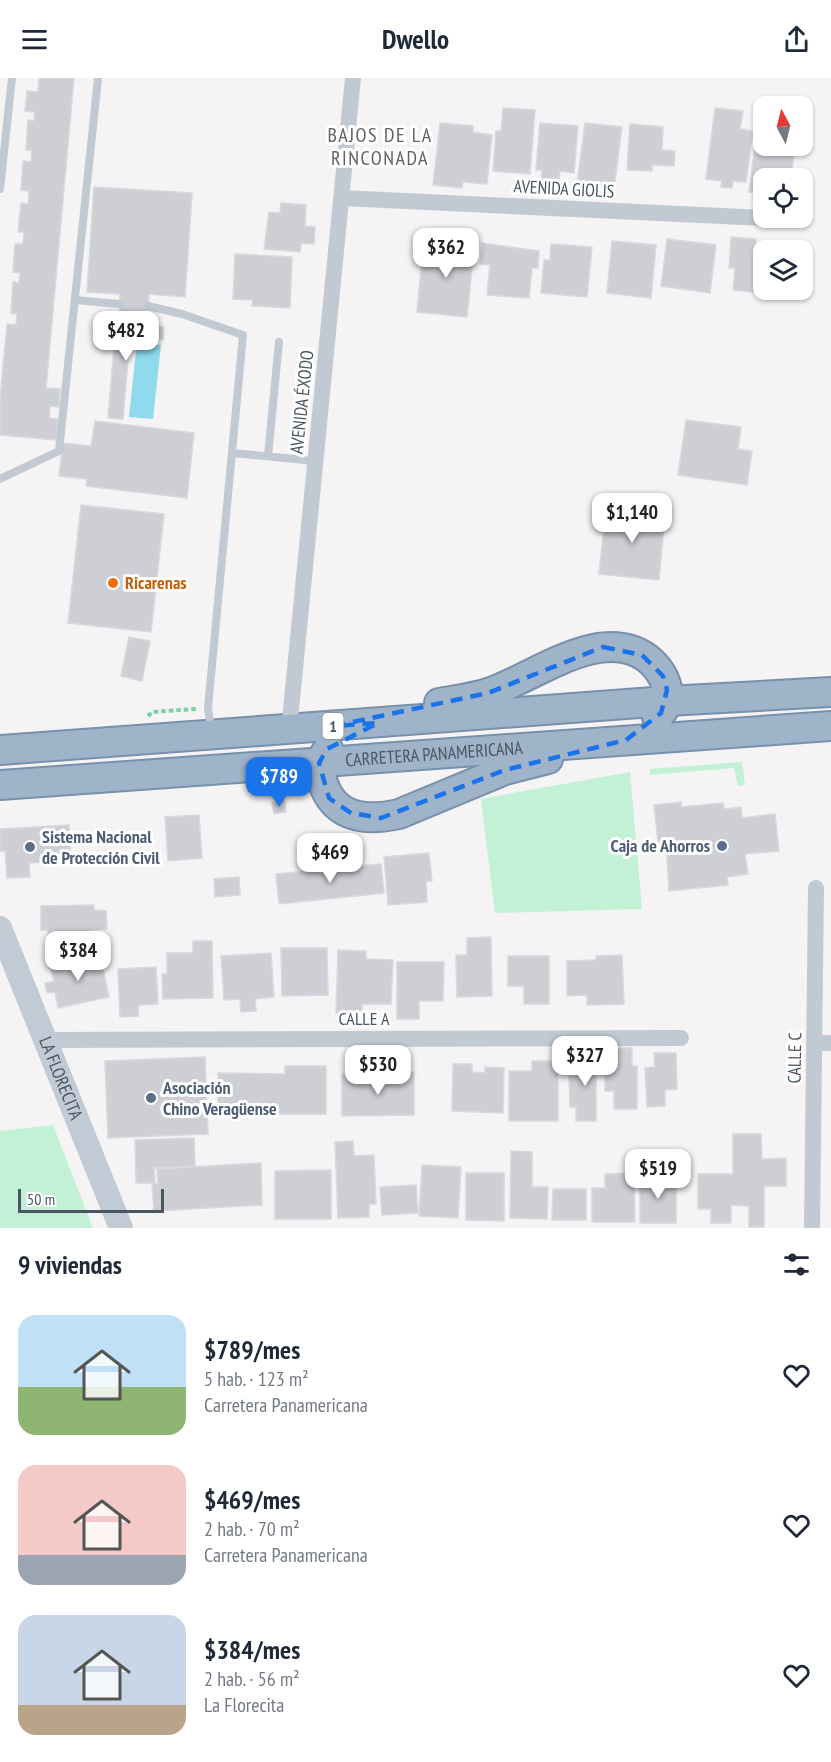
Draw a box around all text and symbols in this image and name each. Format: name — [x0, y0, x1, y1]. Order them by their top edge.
text: Dwello — [382, 22, 449, 56]
icon: menu — [18, 23, 51, 56]
icon: share — [780, 23, 813, 56]
north arrow — [753, 96, 813, 156]
map controls — [753, 96, 813, 300]
district label: BAJOS DE LA RINCONADA — [327, 122, 433, 171]
button: locate — [753, 168, 813, 228]
street label: AVENIDA GIOLIS — [513, 174, 615, 203]
pin: $362 — [410, 228, 482, 279]
text: $362 — [427, 234, 465, 260]
button: layers — [753, 240, 813, 300]
pin: $482 — [90, 311, 162, 362]
text: $482 — [107, 317, 145, 343]
street label: AVENIDA ÉXODO — [285, 349, 318, 455]
pin: $1,140 — [583, 493, 681, 544]
text: $1,140 — [606, 499, 658, 525]
place label: Ricarenas — [125, 571, 187, 594]
marker: Ricarenas — [106, 576, 120, 590]
road number: 1 — [322, 713, 344, 739]
street label: CARRETERA PANAMERICANA — [345, 736, 524, 771]
pin: $789 — [243, 757, 315, 808]
text: $789 — [260, 763, 298, 789]
place label: Sistema Nacional de Protección Civil — [42, 825, 160, 869]
pin: $469 — [294, 833, 366, 884]
place label: Caja de Ahorros — [611, 834, 710, 857]
text: $469 — [311, 839, 349, 865]
marker: Caja de Ahorros — [715, 839, 729, 853]
marker: Sistema Nacional de Protección Civil — [23, 840, 37, 854]
pin: $384 — [42, 931, 114, 982]
text: $384 — [59, 937, 97, 963]
street label: CALLE A — [339, 1007, 390, 1030]
street label: CALLE C — [783, 1032, 806, 1084]
street label: LA FLORECITA — [34, 1033, 88, 1123]
pin: $327 — [549, 1036, 621, 1087]
text: $327 — [566, 1042, 604, 1068]
pin: $530 — [342, 1045, 414, 1096]
text: $530 — [359, 1051, 397, 1077]
place label: Asociación Chino Veragüense — [162, 1076, 277, 1120]
marker: Asociación Chino Veragüense — [144, 1091, 158, 1105]
pin: $519 — [622, 1149, 694, 1200]
text: $519 — [639, 1155, 677, 1181]
scale bar — [18, 1186, 164, 1214]
text: 50 m — [27, 1189, 55, 1209]
text: 9 viviendas — [18, 1248, 122, 1281]
icon: filters — [780, 1248, 813, 1281]
text: $789/mes — [204, 1333, 300, 1366]
icon: home — [66, 1339, 138, 1411]
icon: heart — [780, 1359, 813, 1392]
text: 5 hab. · 123 m² — [204, 1366, 309, 1392]
text: Carretera Panamericana — [204, 1392, 368, 1418]
text: $469/mes — [204, 1483, 300, 1516]
icon: home — [66, 1489, 138, 1561]
icon: heart — [780, 1509, 813, 1542]
text: 2 hab. · 70 m² — [204, 1516, 300, 1542]
text: Carretera Panamericana — [204, 1542, 368, 1568]
text: $384/mes — [204, 1633, 300, 1666]
icon: home — [66, 1639, 138, 1711]
icon: heart — [780, 1659, 813, 1692]
text: 2 hab. · 56 m² — [204, 1666, 300, 1692]
text: La Florecita — [204, 1692, 284, 1718]

